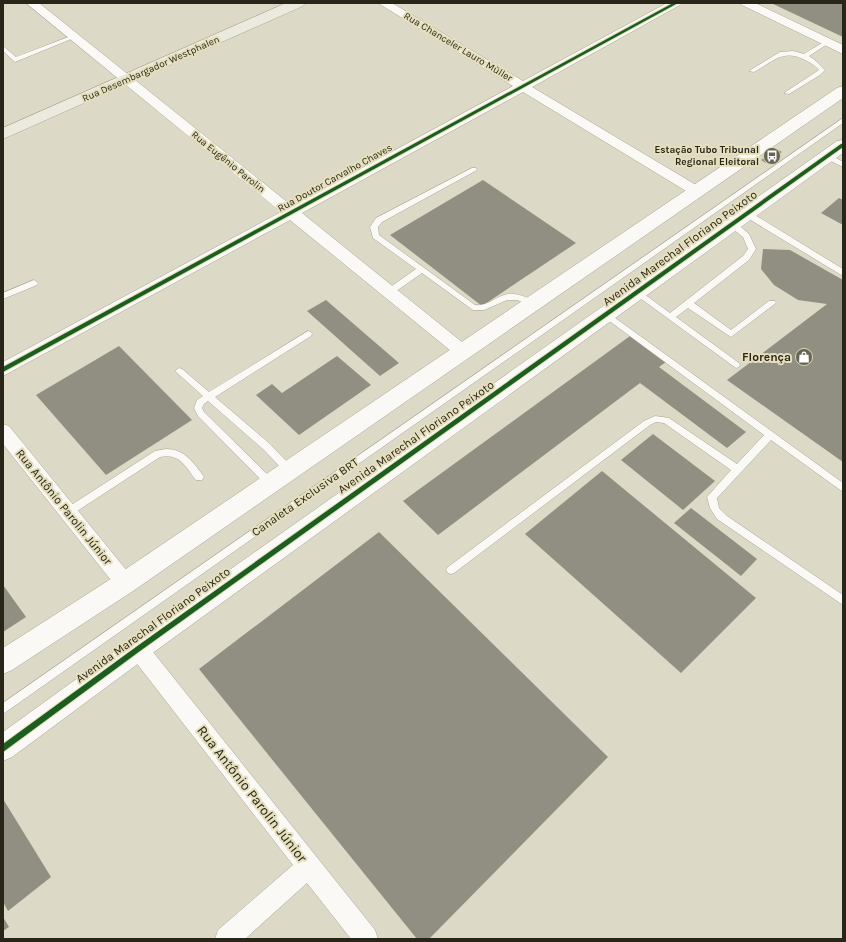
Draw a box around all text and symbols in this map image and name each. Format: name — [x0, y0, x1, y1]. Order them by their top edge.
street label: Rua Chanceler Lauro Müller — [402, 10, 515, 84]
street label: Rua Desembargador Westphalen — [80, 33, 222, 105]
street label: Rua Eugênio Parolin — [189, 129, 267, 195]
street label: Rua Doutor Carvalho Chaves — [276, 141, 394, 215]
place label: Estação Tubo Tribunal Regional Eleitoral — [654, 144, 759, 168]
bus stop icon: Estação Tubo Tribunal Regional Eleitoral — [762, 146, 782, 166]
street label: Avenida Marechal Floriano Peixoto — [600, 187, 760, 309]
shop icon: Florença — [794, 347, 814, 367]
place label: Florença — [742, 350, 791, 364]
street label: Avenida Marechal Floriano Peixoto — [335, 378, 497, 496]
street label: Rua Antônio Parolin Júnior — [13, 446, 115, 568]
street label: Canaleta Exclusiva BRT — [249, 455, 361, 539]
street label: Avenida Marechal Floriano Peixoto — [73, 564, 233, 686]
street label: Rua Antônio Parolin Júnior — [193, 722, 311, 866]

